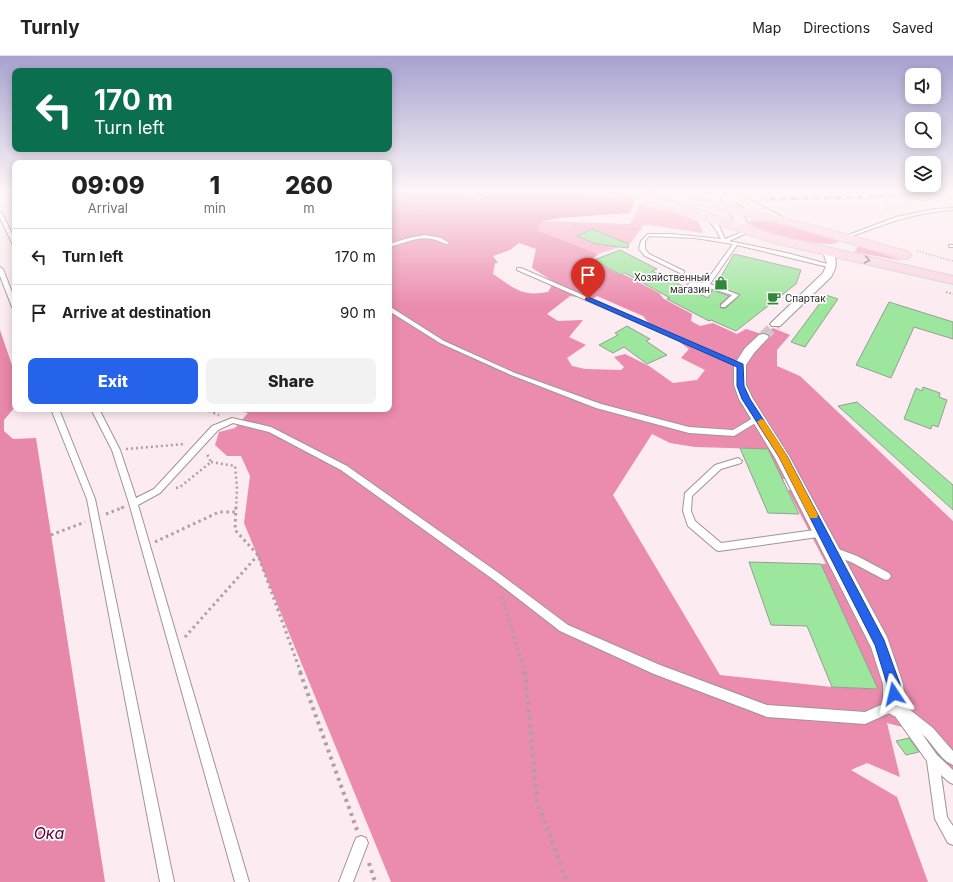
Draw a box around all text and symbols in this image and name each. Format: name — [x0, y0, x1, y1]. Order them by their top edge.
text: Turnly — [20, 16, 80, 39]
text: Map — [752, 19, 781, 36]
text: Directions — [803, 19, 870, 36]
text: Saved — [892, 19, 933, 36]
map controls — [905, 68, 941, 192]
button: sound — [905, 68, 941, 104]
text: 170 m — [94, 83, 173, 117]
icon: left — [28, 84, 80, 136]
button: search — [905, 112, 941, 148]
text: Turn left — [94, 117, 164, 138]
button: layers — [905, 156, 941, 192]
text: 09:09 — [71, 171, 145, 200]
text: 1 — [210, 171, 220, 200]
text: 260 — [285, 171, 333, 200]
text: Arrival — [88, 200, 128, 216]
text: min — [204, 200, 226, 216]
text: m — [303, 200, 315, 216]
icon: left — [28, 246, 50, 268]
text: Turn left — [62, 247, 123, 266]
text: 170 m — [335, 247, 376, 266]
one-way arrow — [863, 256, 870, 264]
pin — [571, 258, 605, 299]
icon: arrive — [577, 264, 599, 286]
place label: Хозяйственный магазин — [634, 271, 710, 295]
shop icon: Хозяйственный магазин — [713, 275, 729, 291]
cafe icon: Спартак — [766, 290, 782, 306]
place label: Спартак — [785, 292, 826, 304]
icon: arrive — [28, 302, 50, 324]
text: Arrive at destination — [62, 303, 211, 322]
text: 90 m — [340, 303, 376, 322]
button: Exit — [28, 358, 198, 404]
button: Share — [206, 358, 376, 404]
position arrow — [873, 673, 915, 715]
water label: Ока — [34, 823, 65, 843]

